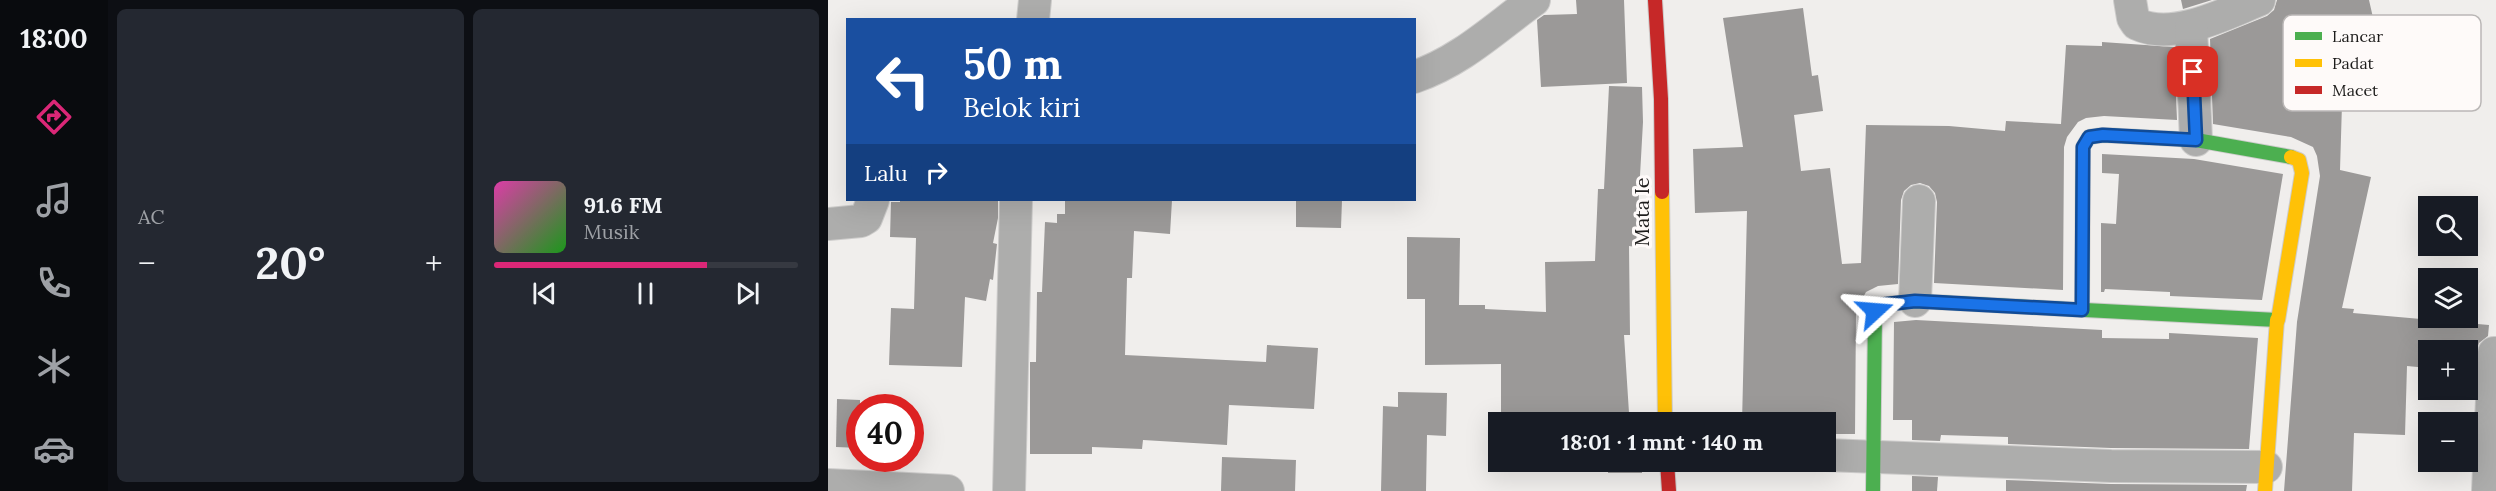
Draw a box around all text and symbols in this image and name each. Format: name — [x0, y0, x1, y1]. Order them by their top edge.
legend — [2283, 15, 2481, 111]
text: 18:00 — [20, 21, 88, 55]
text: Lancar — [2332, 26, 2383, 46]
text: 50 m — [963, 37, 1062, 91]
icon: left — [864, 42, 942, 120]
pin — [2167, 46, 2218, 97]
text: Padat — [2332, 53, 2375, 73]
icon: arrive — [2176, 55, 2209, 88]
text: Macet — [2332, 80, 2379, 100]
text: Belok kiri — [963, 90, 1081, 124]
icon: directions — [33, 96, 75, 138]
icon: right — [920, 156, 953, 189]
text: Lalu — [864, 159, 908, 187]
street label: Mata Ie — [1629, 177, 1654, 246]
icon: music — [33, 179, 75, 221]
text: 91.6 FM — [584, 191, 663, 219]
map controls — [2418, 196, 2478, 472]
button: search — [2418, 196, 2478, 256]
text: AC — [138, 204, 164, 229]
text: Musik — [584, 219, 639, 244]
text: 20° — [255, 234, 325, 291]
text: − — [138, 242, 156, 284]
text: + — [425, 242, 442, 284]
icon: phone — [33, 262, 75, 304]
button: layers — [2418, 268, 2478, 328]
icon: previous — [528, 277, 561, 310]
icon: pause — [629, 277, 662, 310]
icon: next — [731, 277, 764, 310]
position arrow — [1843, 279, 1907, 343]
button: + — [2418, 340, 2478, 400]
icon: climate — [33, 345, 75, 387]
speed limit sign: 40 — [846, 394, 924, 472]
button: − — [2418, 412, 2478, 472]
icon: car — [33, 428, 75, 470]
text: 18:01 · 1 mnt · 140 m — [1561, 428, 1763, 456]

